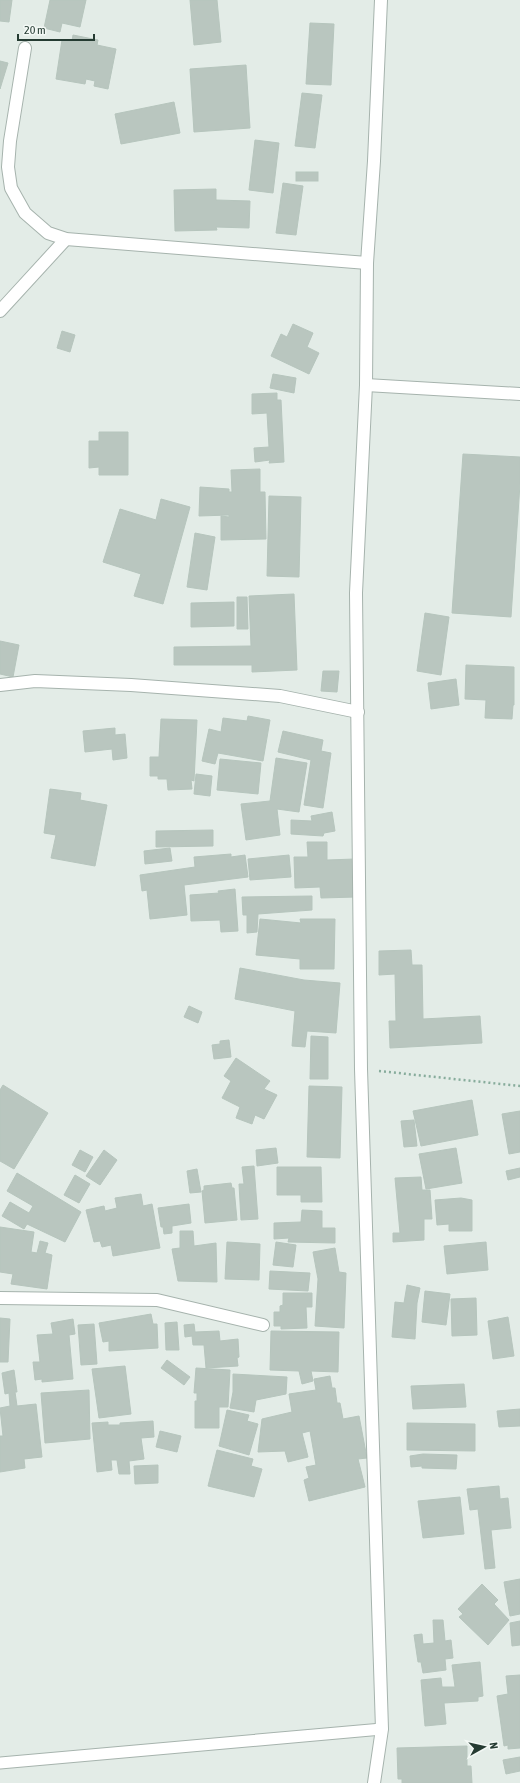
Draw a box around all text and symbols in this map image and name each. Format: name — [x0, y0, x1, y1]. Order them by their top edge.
scale bar — [18, 16, 94, 42]
text: 20 m — [24, 23, 46, 37]
north arrow — [464, 1727, 504, 1767]
text: N — [488, 1742, 500, 1750]

